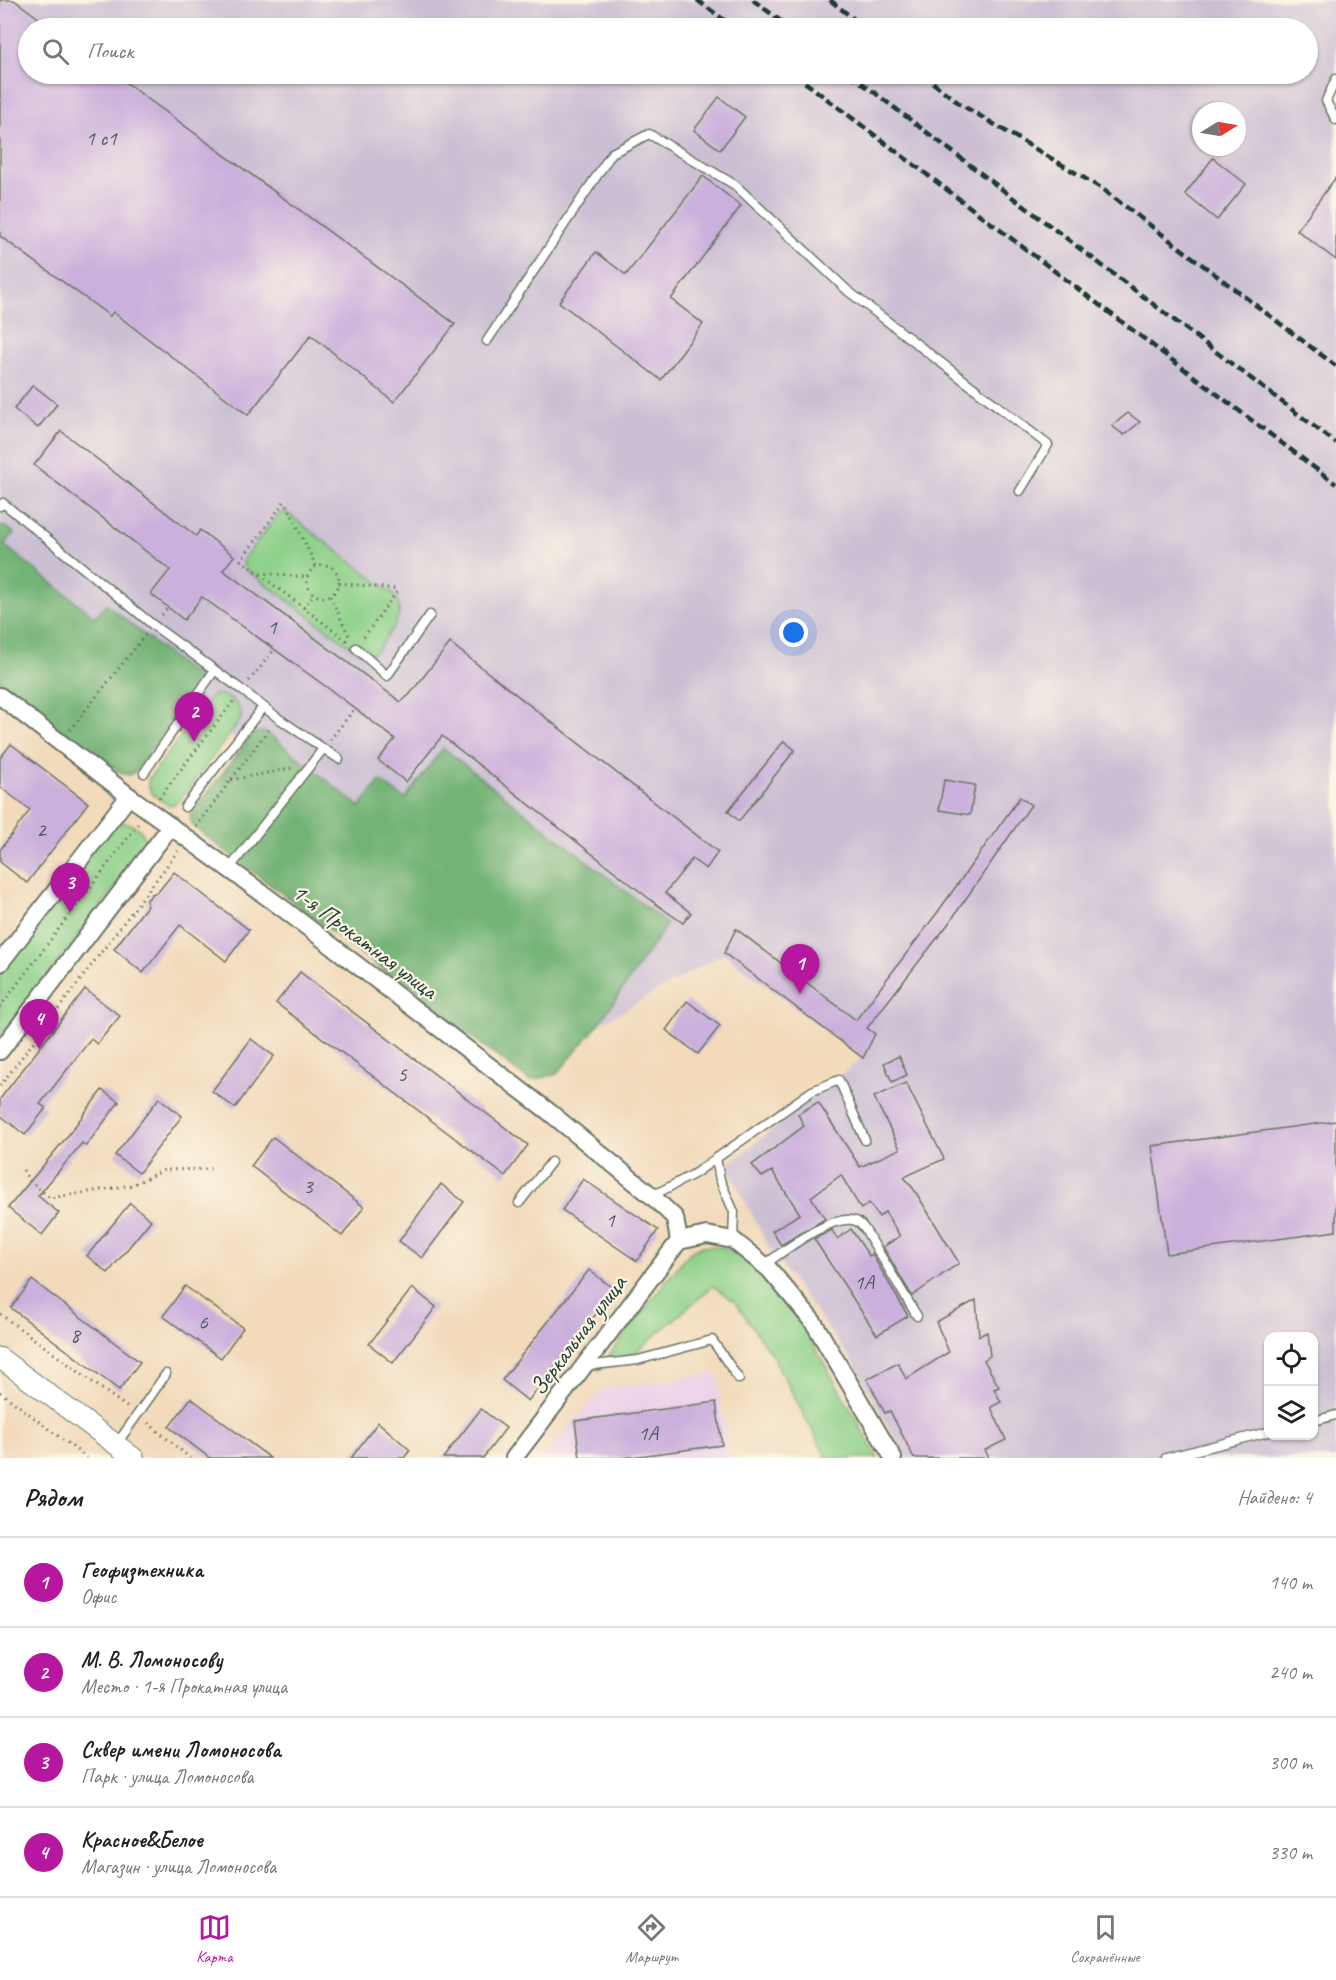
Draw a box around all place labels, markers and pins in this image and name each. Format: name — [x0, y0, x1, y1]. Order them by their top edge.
pin: 2 — [174, 692, 214, 742]
pin: 3 — [50, 864, 90, 913]
pin: 1 — [780, 944, 820, 994]
pin: 4 — [20, 1000, 58, 1049]

